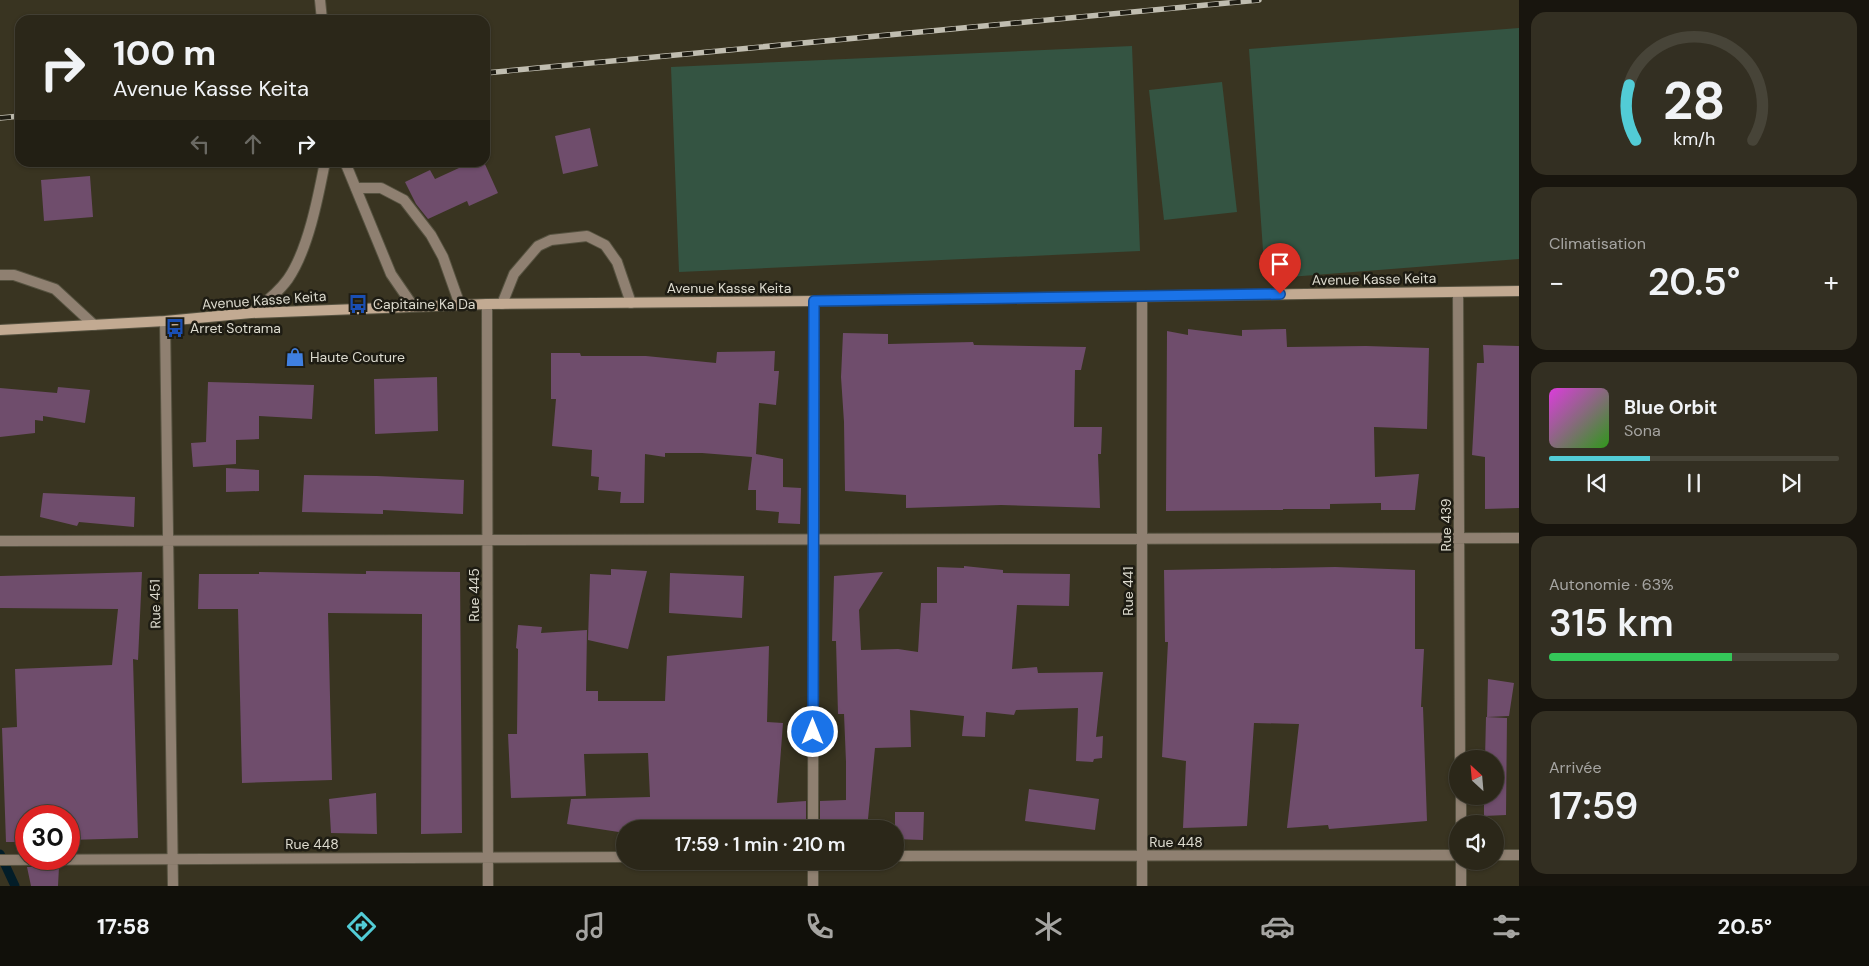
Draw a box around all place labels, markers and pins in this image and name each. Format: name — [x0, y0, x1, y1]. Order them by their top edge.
pin — [1259, 243, 1301, 294]
bus stop icon: Capitaine Ka Da — [347, 293, 369, 315]
place label: Capitaine Ka Da — [373, 295, 475, 313]
bus stop icon: Arret Sotrama — [164, 317, 186, 339]
place label: Arret Sotrama — [190, 319, 281, 337]
shop icon: Haute Couture — [284, 346, 306, 368]
place label: Haute Couture — [310, 348, 405, 366]

